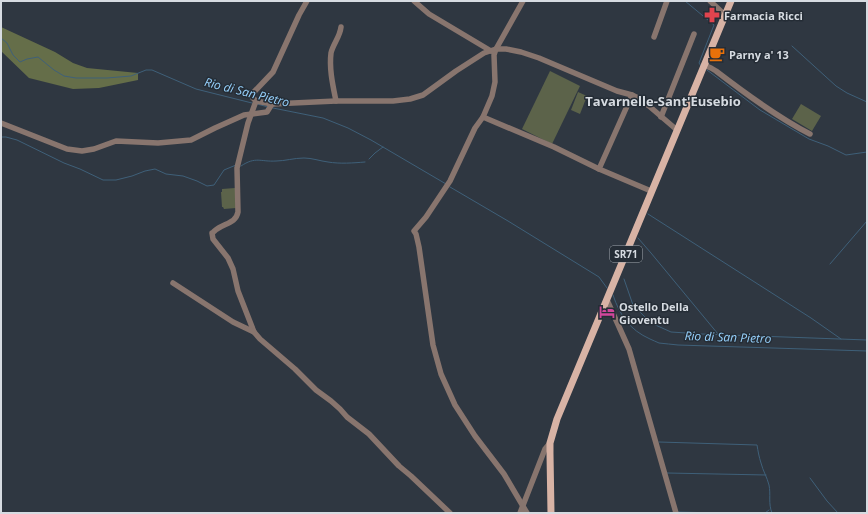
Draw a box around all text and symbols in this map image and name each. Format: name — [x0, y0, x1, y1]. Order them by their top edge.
pharmacy icon: Farmacia Ricci — [703, 6, 721, 24]
place label: Farmacia Ricci — [724, 8, 803, 23]
cafe icon: Parny a' 13 — [708, 45, 726, 63]
place label: Parny a' 13 — [729, 47, 789, 62]
water label: Rio di San Pietro — [203, 73, 291, 111]
district label: Tavarnelle-Sant'Eusebio — [585, 92, 741, 110]
road number: SR71 — [610, 246, 642, 262]
place label: Ostello Della Gioventu — [619, 299, 689, 327]
hotel icon: Ostello Della Gioventu — [598, 303, 616, 321]
water label: Rio di San Pietro — [684, 327, 772, 347]

